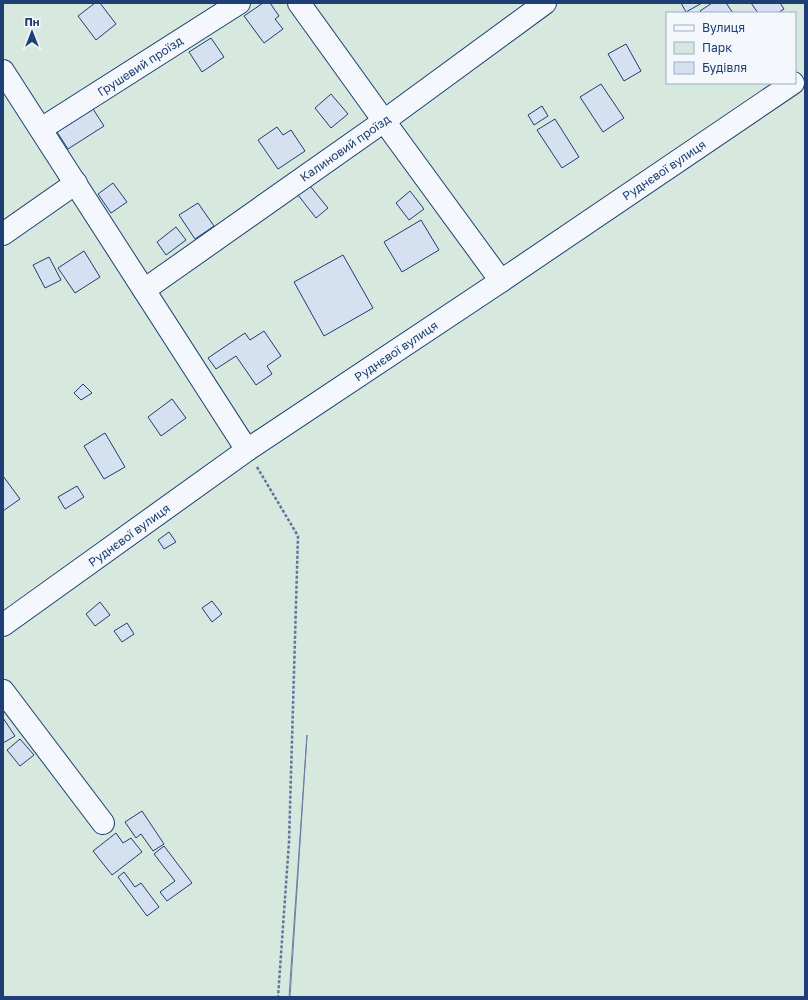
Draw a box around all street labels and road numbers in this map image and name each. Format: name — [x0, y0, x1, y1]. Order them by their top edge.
street label: Грушевий проїзд — [94, 33, 186, 99]
street label: Калиновий проїзд — [297, 111, 393, 185]
street label: Руднєвої вулиця — [619, 137, 709, 203]
street label: Руднєвої вулиця — [351, 318, 441, 384]
street label: Руднєвої вулиця — [85, 500, 173, 570]

